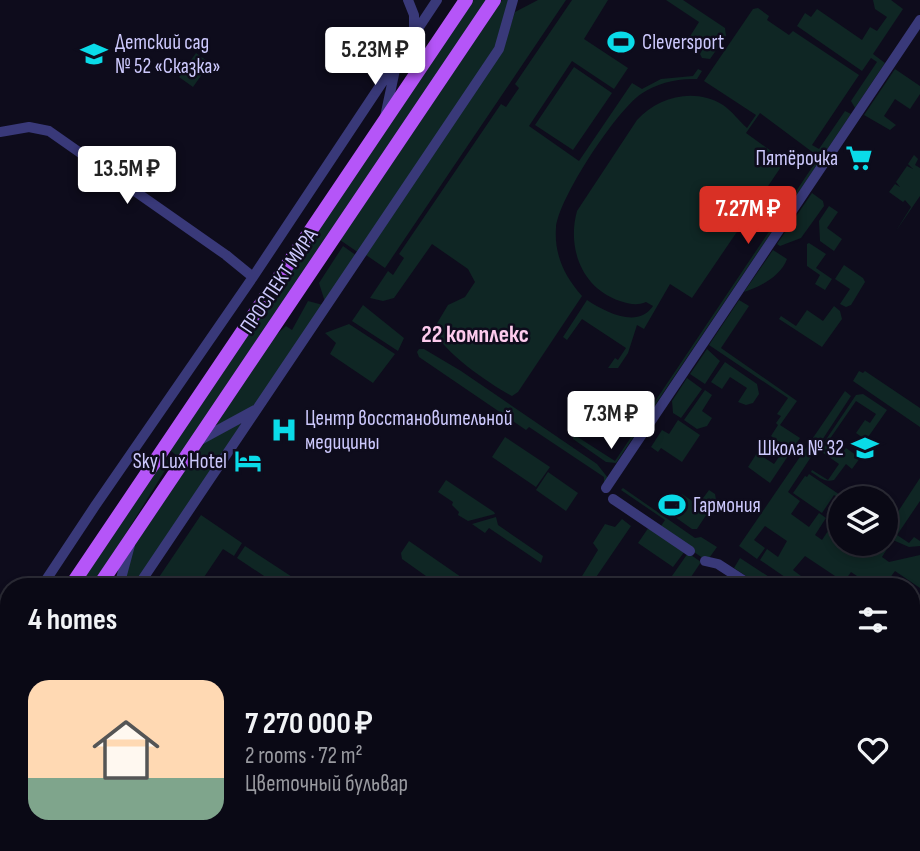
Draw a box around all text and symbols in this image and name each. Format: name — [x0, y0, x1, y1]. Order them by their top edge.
sports icon: Cleversport — [606, 27, 636, 57]
pin: 5.23M ₽ — [310, 28, 440, 87]
place label: Детский сад № 52 «Сказка» — [115, 30, 221, 79]
place label: Cleversport — [642, 30, 724, 55]
text: 5.23M ₽ — [341, 36, 409, 64]
school or university icon: Детский сад № 52 «Сказка» — [79, 39, 109, 69]
supermarket icon: Пятёрочка — [844, 143, 874, 173]
pin: 13.5M ₽ — [62, 146, 192, 206]
place label: Пятёрочка — [755, 146, 838, 171]
text: 13.5M ₽ — [94, 155, 160, 183]
pin: 7.27M ₽ — [683, 187, 813, 246]
text: 7.27M ₽ — [715, 195, 781, 223]
street label: ПРОСПЕКТ МИРА — [235, 223, 324, 338]
district label: 22 комплекс — [421, 320, 529, 349]
pin: 7.3M ₽ — [554, 392, 668, 451]
text: 7.3M ₽ — [584, 400, 638, 428]
place label: Центр восстановительной медицины — [305, 406, 513, 455]
hospital icon: Центр восстановительной медицины — [269, 415, 299, 445]
school or university icon: Школа № 32 — [850, 433, 880, 463]
place label: Школа № 32 — [758, 436, 844, 461]
hotel icon: Sky Lux Hotel — [233, 446, 263, 476]
place label: Sky Lux Hotel — [133, 449, 227, 474]
map controls — [828, 486, 898, 556]
button: layers — [828, 486, 898, 556]
sports icon: Гармония — [657, 490, 687, 520]
place label: Гармония — [693, 493, 761, 518]
icon: filters — [854, 601, 892, 639]
text: 4 homes — [28, 602, 117, 638]
text: 7 270 000 ₽ — [245, 706, 373, 742]
icon: home — [84, 708, 168, 792]
icon: heart — [854, 731, 892, 769]
text: 2 rooms · 72 m² — [245, 742, 363, 770]
text: Цветочный бульвар — [245, 770, 408, 798]

